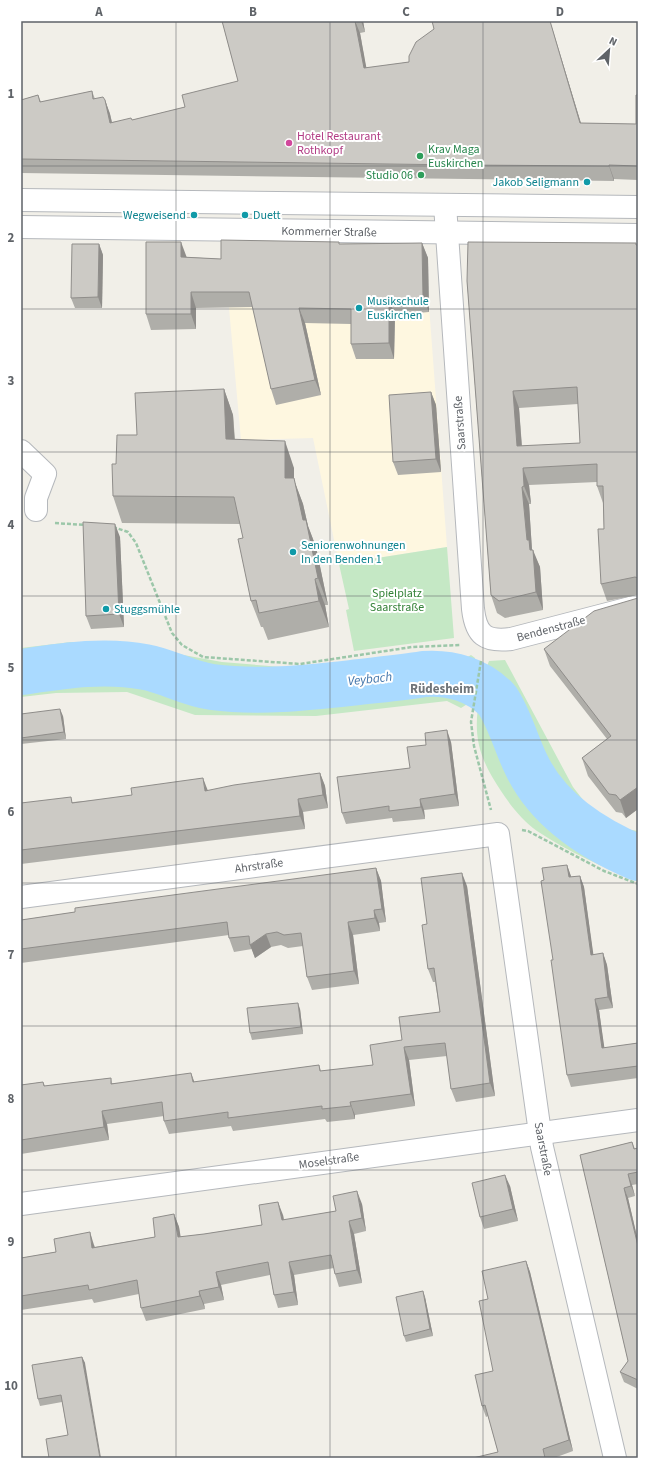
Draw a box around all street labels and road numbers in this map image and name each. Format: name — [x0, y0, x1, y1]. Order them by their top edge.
street label: Kommerner Straße — [281, 223, 377, 241]
street label: Saarstraße — [450, 395, 470, 451]
street label: Bendenstraße — [515, 612, 587, 646]
street label: Ahrstraße — [234, 854, 284, 878]
street label: Saarstraße — [529, 1121, 557, 1177]
street label: Moselstraße — [298, 1148, 360, 1174]

